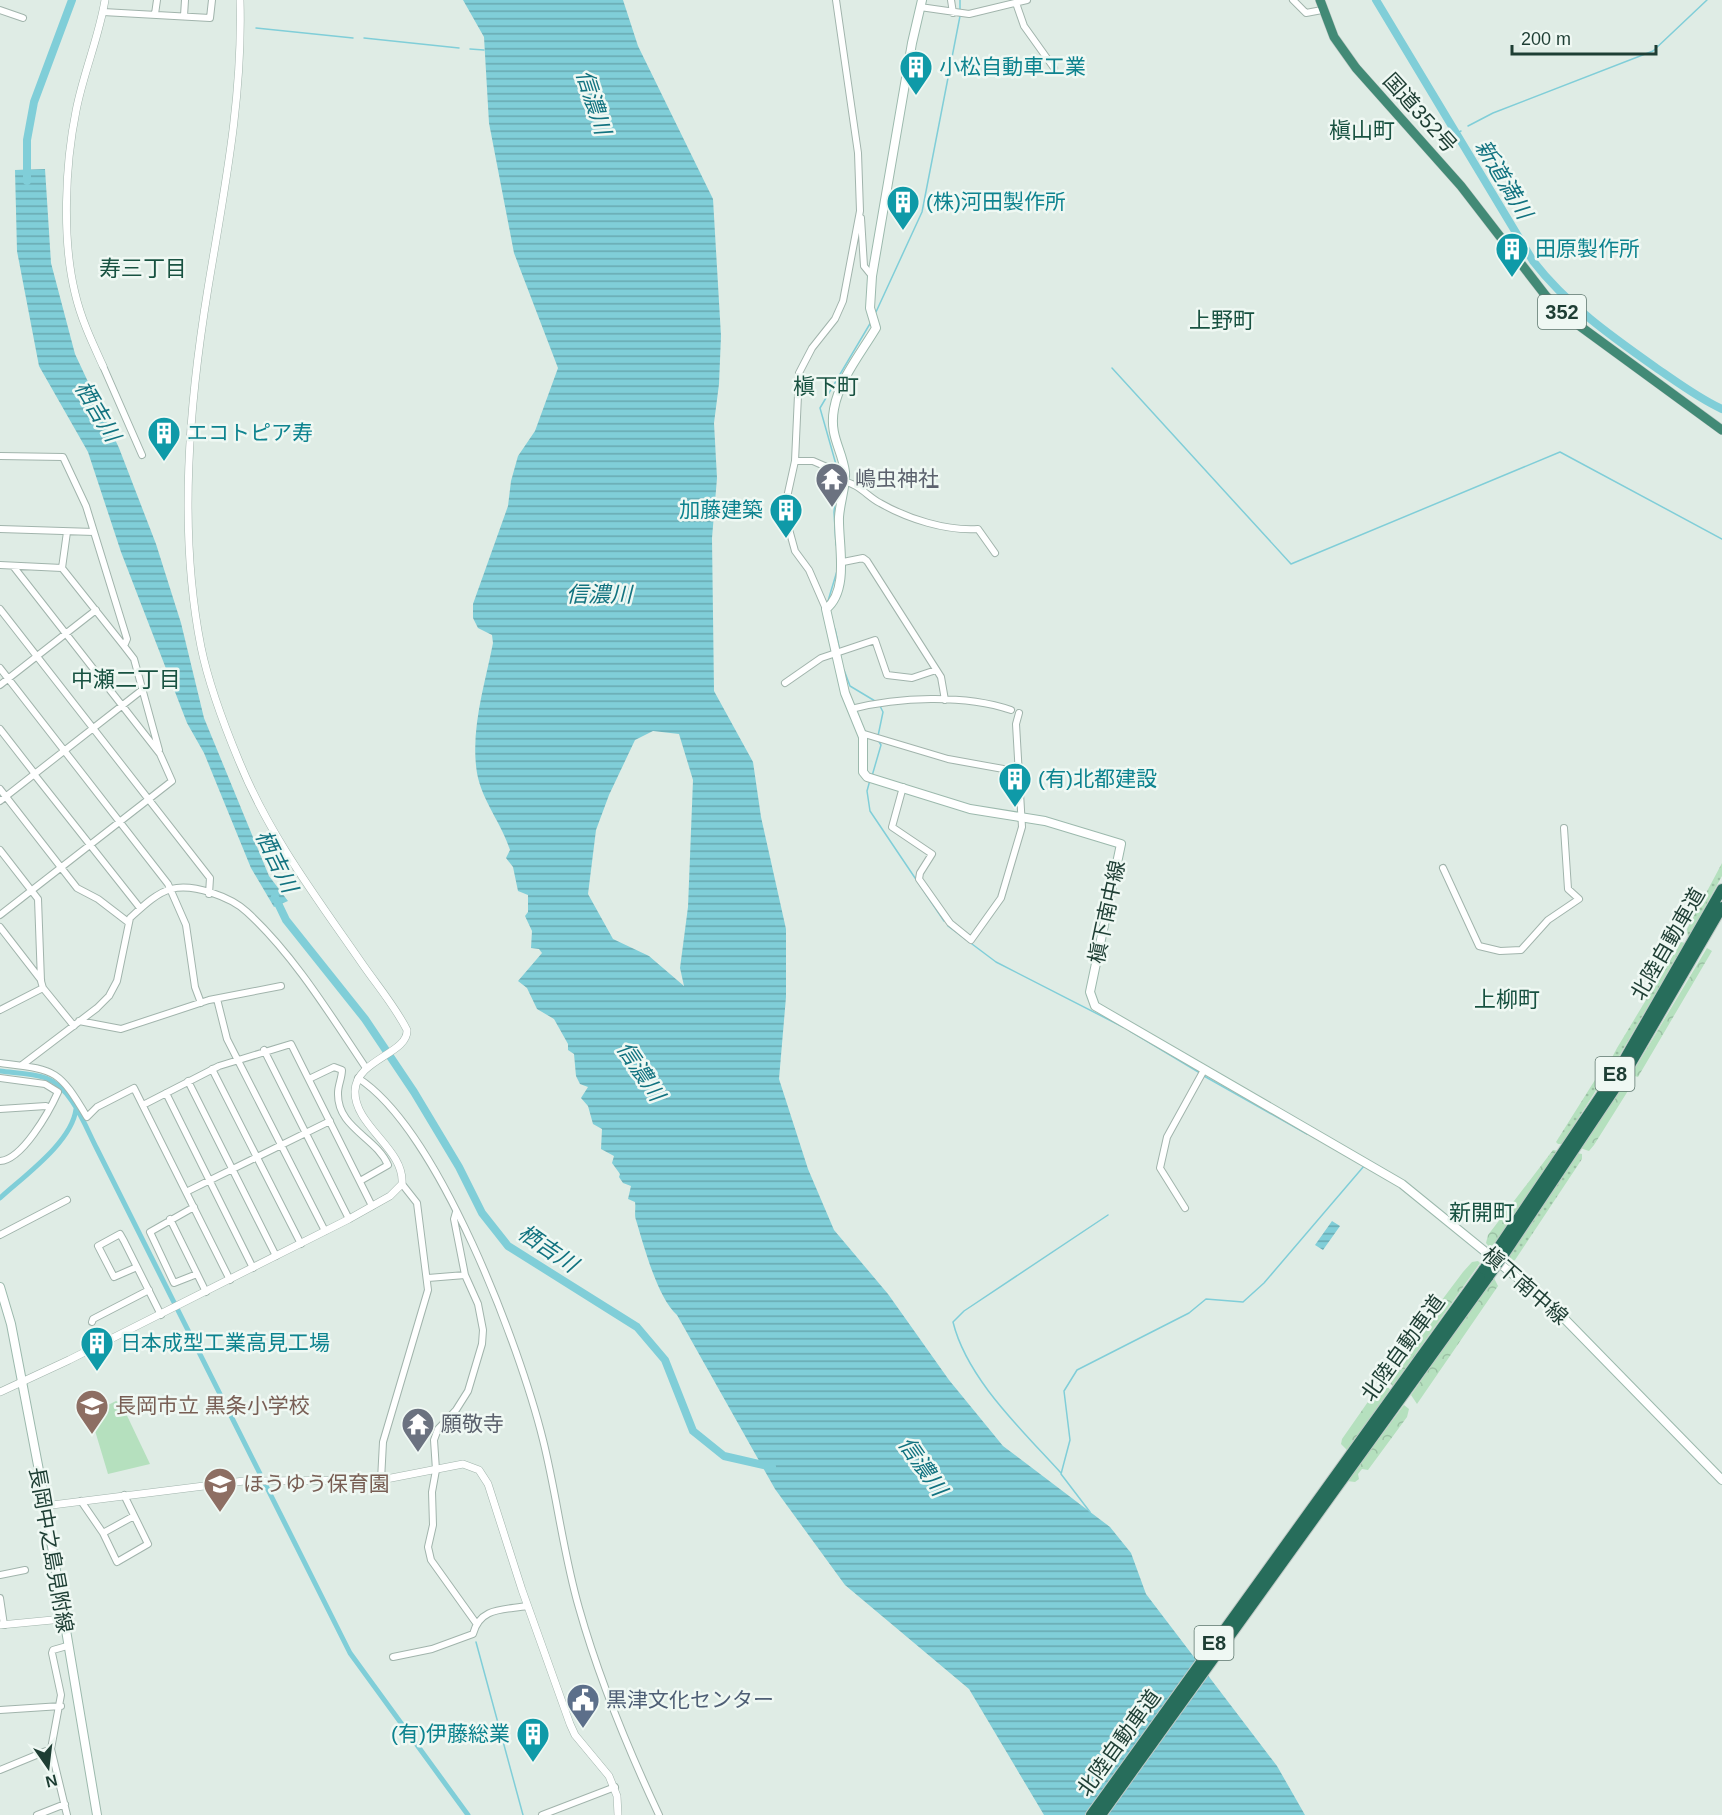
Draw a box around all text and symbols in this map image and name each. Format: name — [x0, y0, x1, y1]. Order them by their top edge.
scale bar — [1512, 18, 1656, 56]
text: 200 m — [1521, 29, 1571, 49]
building icon: 小松自動車工業 — [898, 49, 934, 96]
place label: 小松自動車工業 — [939, 55, 1086, 78]
water label: 信濃川 — [571, 67, 616, 139]
street label: 国道352号 — [1379, 69, 1462, 157]
district label: 槇山町 — [1329, 118, 1395, 143]
water label: 新道満川 — [1470, 135, 1538, 225]
building icon: (株)河田製作所 — [885, 184, 921, 231]
place label: (株)河田製作所 — [926, 190, 1066, 213]
building icon: 田原製作所 — [1494, 231, 1530, 278]
place label: 田原製作所 — [1535, 237, 1640, 260]
district label: 寿三丁目 — [99, 256, 187, 281]
road number: 352 — [1538, 295, 1586, 329]
district label: 上野町 — [1189, 308, 1255, 333]
district label: 槇下町 — [793, 374, 859, 399]
water label: 栖吉川 — [70, 377, 126, 448]
building icon: エコトピア寿 — [146, 415, 182, 462]
place label: エコトピア寿 — [187, 421, 313, 444]
temple icon: 嶋虫神社 — [814, 461, 850, 508]
place label: 嶋虫神社 — [855, 467, 939, 490]
building icon: 加藤建築 — [768, 492, 804, 539]
place label: 加藤建築 — [679, 498, 763, 521]
water label: 信濃川 — [566, 582, 634, 607]
district label: 中瀬二丁目 — [71, 667, 181, 692]
building icon: (有)北都建設 — [997, 761, 1033, 808]
place label: (有)北都建設 — [1038, 767, 1157, 790]
water label: 栖吉川 — [251, 826, 303, 898]
street label: 槇下南中線 — [1084, 858, 1129, 966]
street label: 北陸自動車道 — [1626, 883, 1709, 1004]
district label: 上柳町 — [1474, 987, 1540, 1012]
water label: 信濃川 — [612, 1037, 671, 1107]
road number: E8 — [1596, 1057, 1634, 1091]
district label: 新開町 — [1449, 1200, 1515, 1225]
water label: 栖吉川 — [513, 1220, 584, 1278]
street label: 槇下南中線 — [1478, 1243, 1572, 1329]
street label: 北陸自動車道 — [1356, 1290, 1449, 1405]
building icon: 日本成型工業高見工場 — [79, 1325, 115, 1372]
place label: 日本成型工業高見工場 — [120, 1331, 330, 1354]
school or university icon: 長岡市立 黒条小学校 — [74, 1388, 110, 1435]
place label: 長岡市立 黒条小学校 — [115, 1394, 310, 1417]
temple icon: 願敬寺 — [400, 1406, 436, 1453]
place label: 願敬寺 — [441, 1412, 504, 1435]
water label: 信濃川 — [893, 1432, 953, 1502]
street label: 長岡中之島見附線 — [26, 1465, 77, 1635]
school or university icon: ほうゆう保育園 — [202, 1466, 238, 1513]
place label: ほうゆう保育園 — [243, 1472, 390, 1495]
road number: E8 — [1194, 1626, 1234, 1660]
public building icon: 黒津文化センター — [565, 1682, 601, 1729]
street label: 北陸自動車道 — [1072, 1685, 1165, 1800]
place label: 黒津文化センター — [606, 1688, 774, 1711]
building icon: (有)伊藤総業 — [515, 1716, 551, 1763]
place label: (有)伊藤総業 — [391, 1722, 510, 1745]
north arrow — [18, 1737, 78, 1797]
text: N — [44, 1771, 59, 1791]

